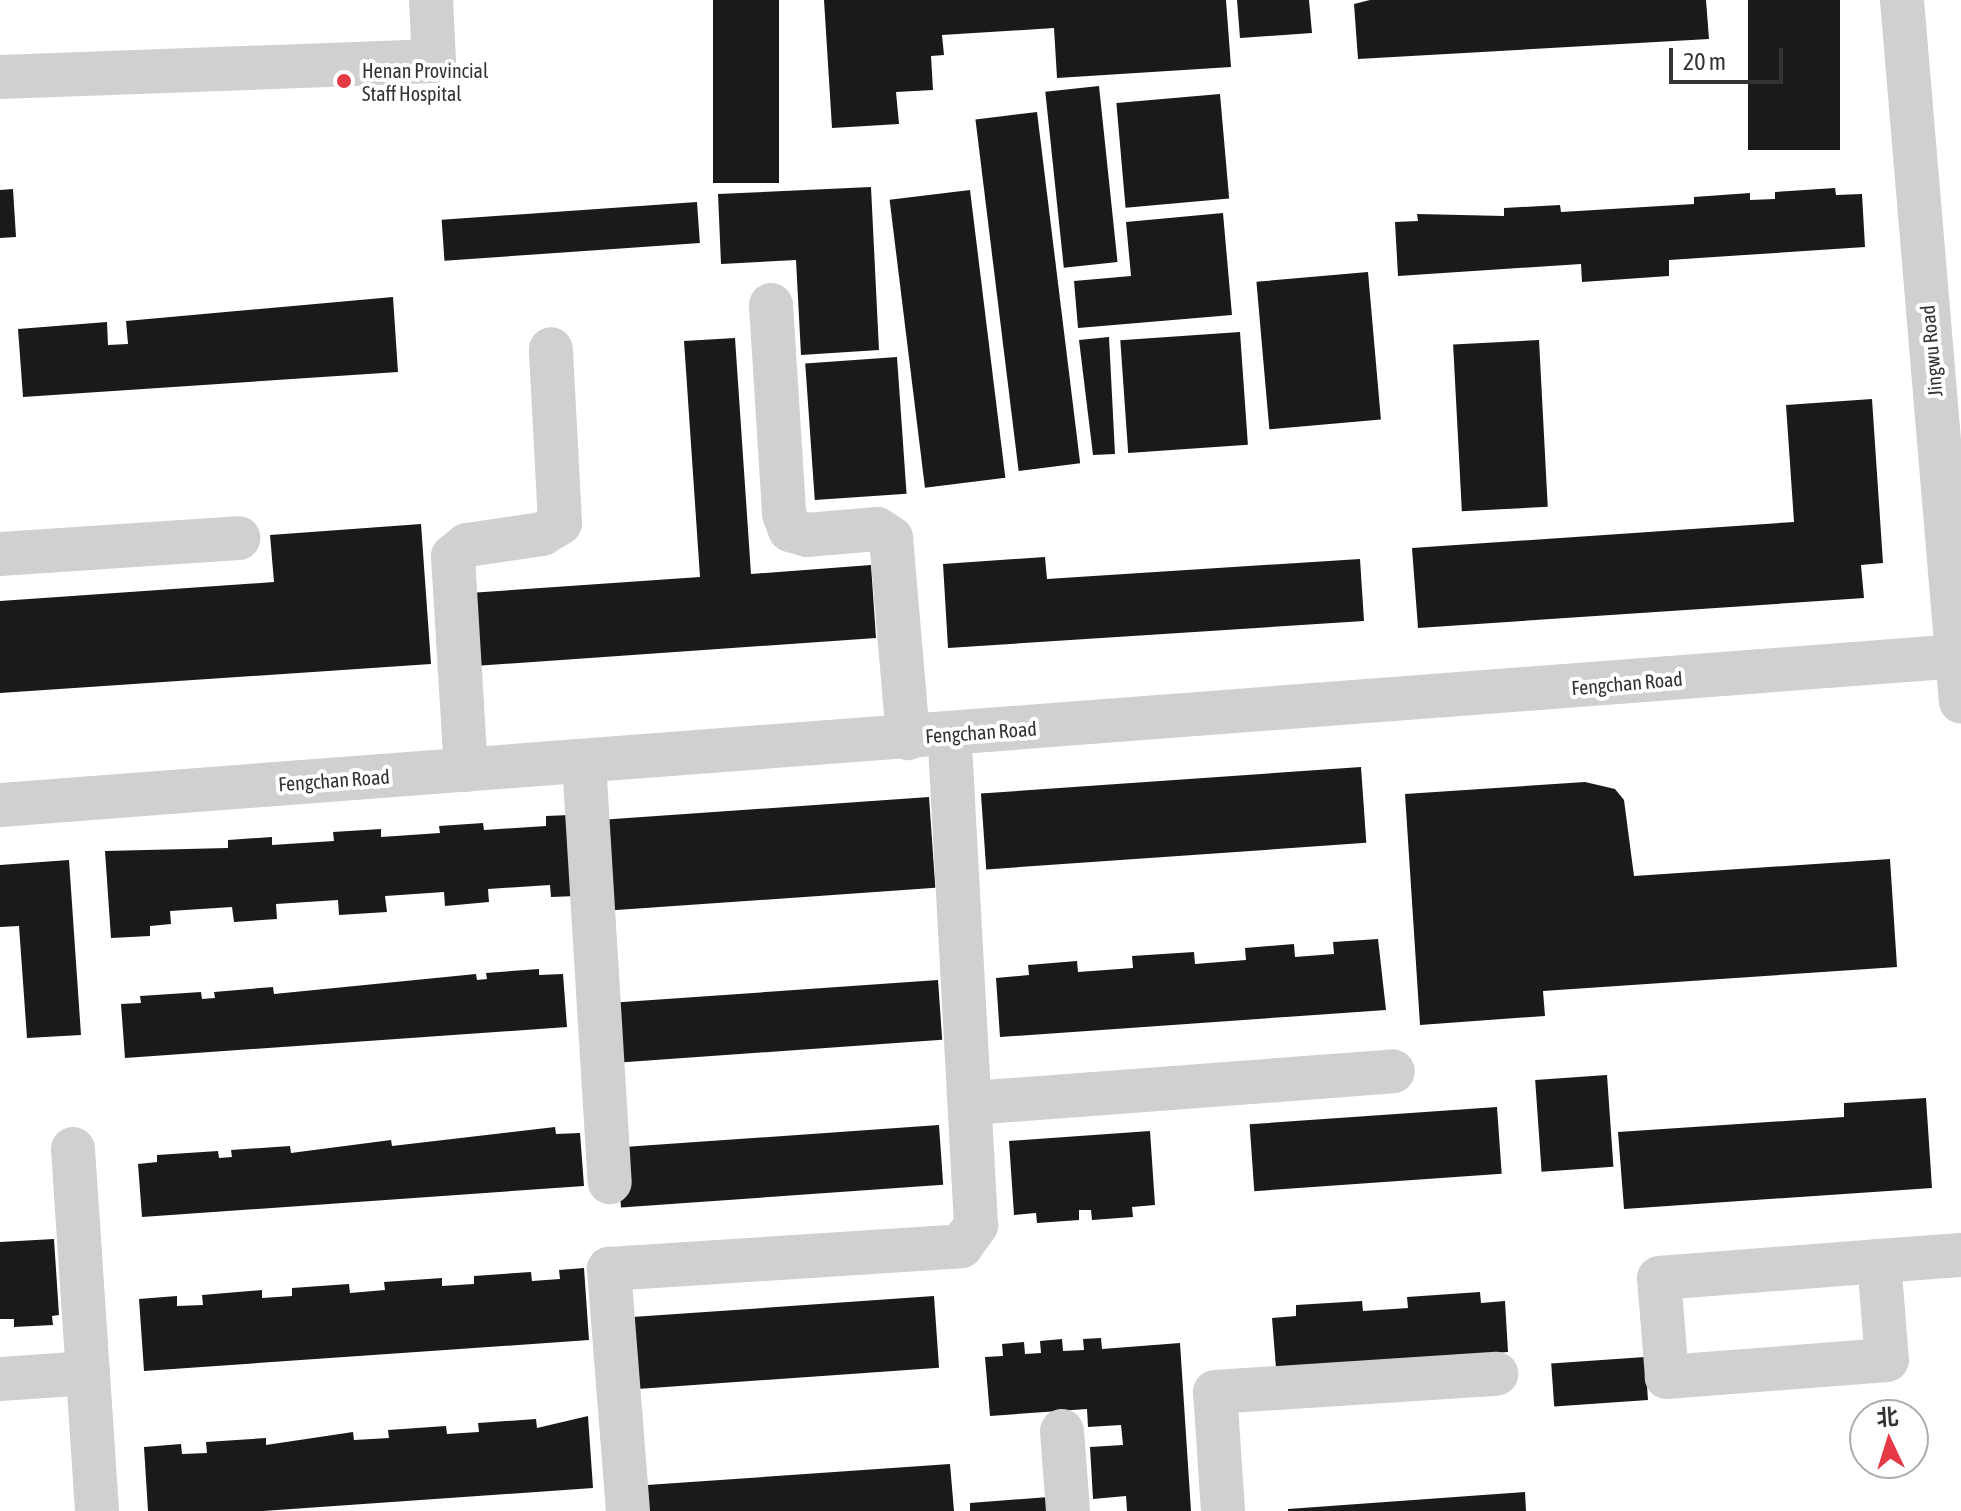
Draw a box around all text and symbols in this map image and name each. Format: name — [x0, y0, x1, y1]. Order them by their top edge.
scale bar — [1673, 32, 1787, 82]
text: 20 m — [1683, 48, 1726, 75]
place label: Henan Provincial Staff Hospital — [362, 58, 488, 105]
marker: Henan Provincial Staff Hospital — [333, 70, 355, 92]
street label: Jingwu Road — [1915, 304, 1947, 398]
street label: Fengchan Road — [1570, 666, 1684, 700]
street label: Fengchan Road — [924, 716, 1038, 748]
street label: Fengchan Road — [277, 764, 391, 796]
north arrow — [1849, 1399, 1929, 1479]
text: 北 — [1876, 1403, 1899, 1431]

